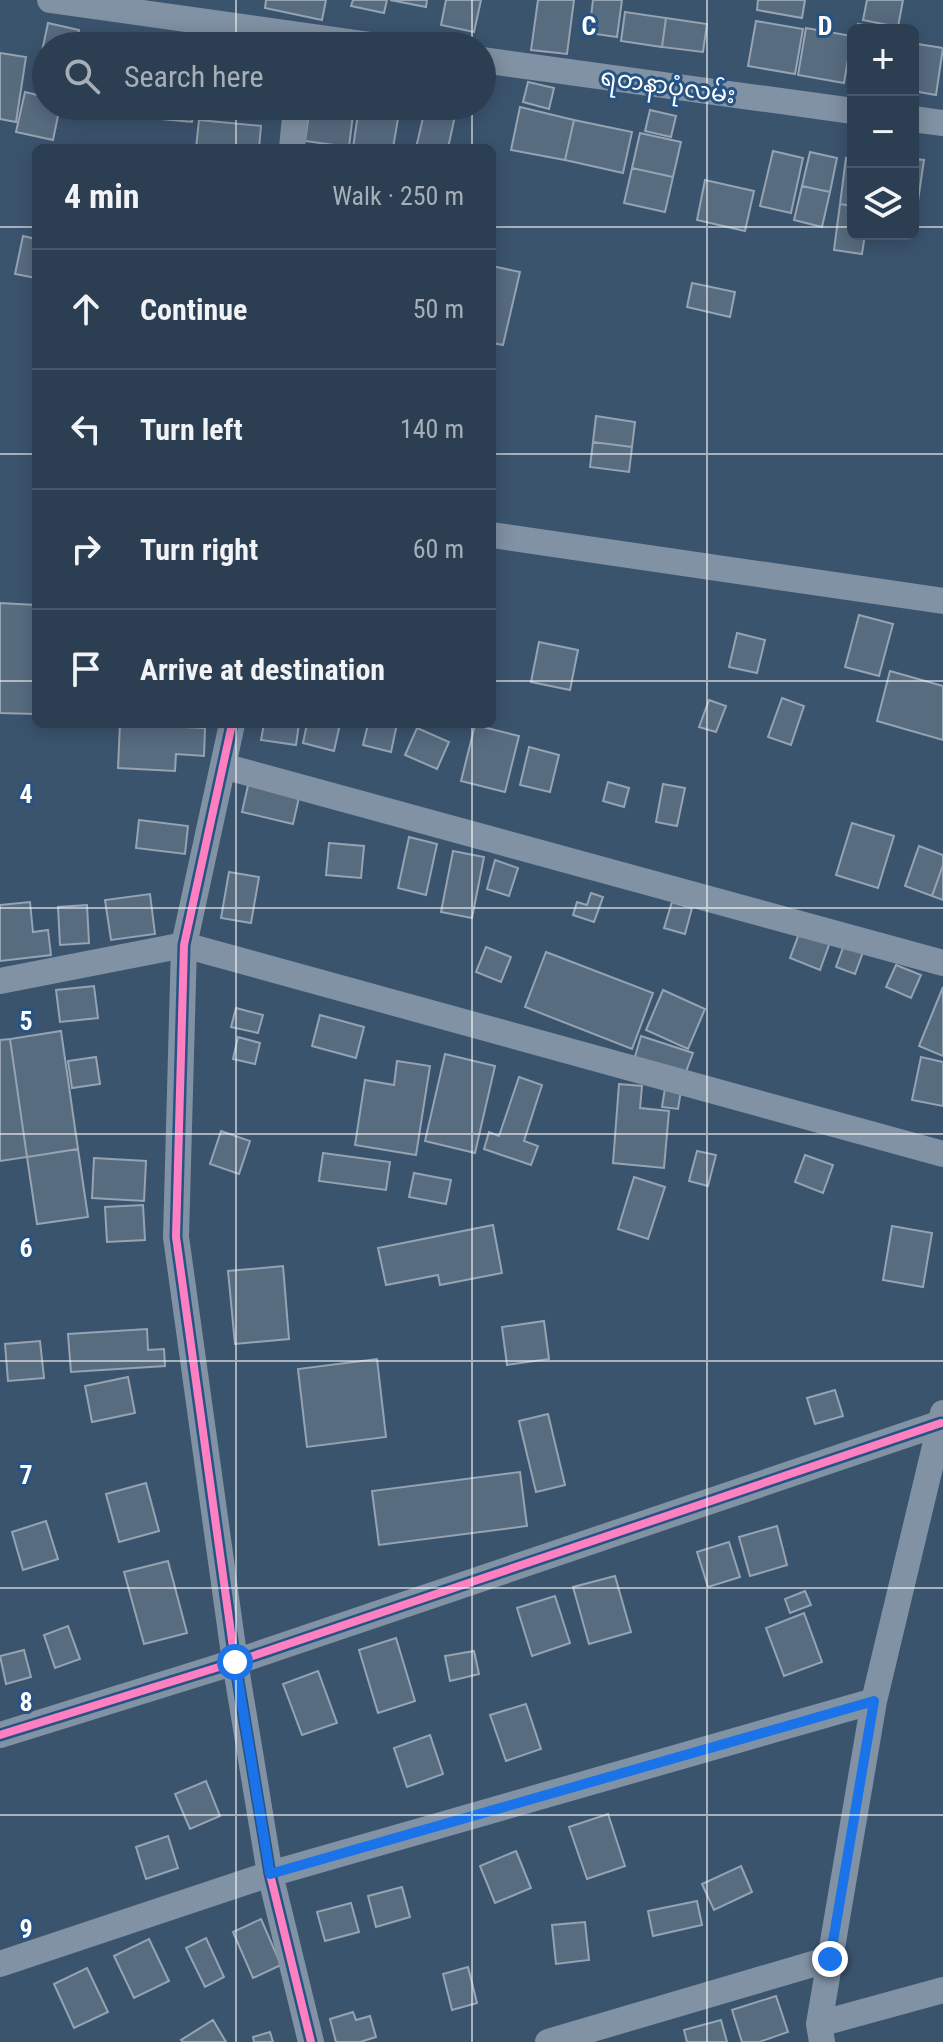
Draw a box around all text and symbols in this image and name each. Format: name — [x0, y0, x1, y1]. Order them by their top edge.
text: C — [582, 11, 597, 41]
text: D — [818, 11, 832, 41]
map controls — [847, 24, 919, 240]
button: + — [847, 24, 919, 96]
search box — [32, 32, 496, 120]
icon: search — [60, 54, 104, 98]
text: Search here — [124, 59, 264, 94]
street label: ရတနာပုံလမ်း — [598, 61, 738, 114]
button: − — [847, 96, 919, 168]
button: layers — [847, 168, 919, 240]
text: 4 min — [64, 176, 140, 216]
text: Walk · 250 m — [332, 181, 464, 211]
icon: ahead — [64, 287, 108, 331]
text: Continue — [140, 292, 247, 327]
text: 50 m — [413, 294, 464, 324]
icon: left — [64, 407, 108, 451]
text: Turn left — [140, 412, 243, 447]
text: 140 m — [400, 414, 464, 444]
icon: right — [64, 527, 108, 571]
text: Turn right — [140, 532, 258, 567]
text: 60 m — [413, 534, 464, 564]
icon: arrive — [64, 647, 108, 691]
text: Arrive at destination — [140, 652, 385, 687]
text: 4 — [19, 779, 33, 809]
text: 5 — [19, 1006, 33, 1036]
text: 6 — [19, 1233, 33, 1263]
text: 7 — [19, 1460, 33, 1490]
route start — [217, 1644, 253, 1680]
text: 8 — [19, 1687, 33, 1717]
text: 9 — [19, 1914, 33, 1944]
route end — [812, 1941, 848, 1977]

